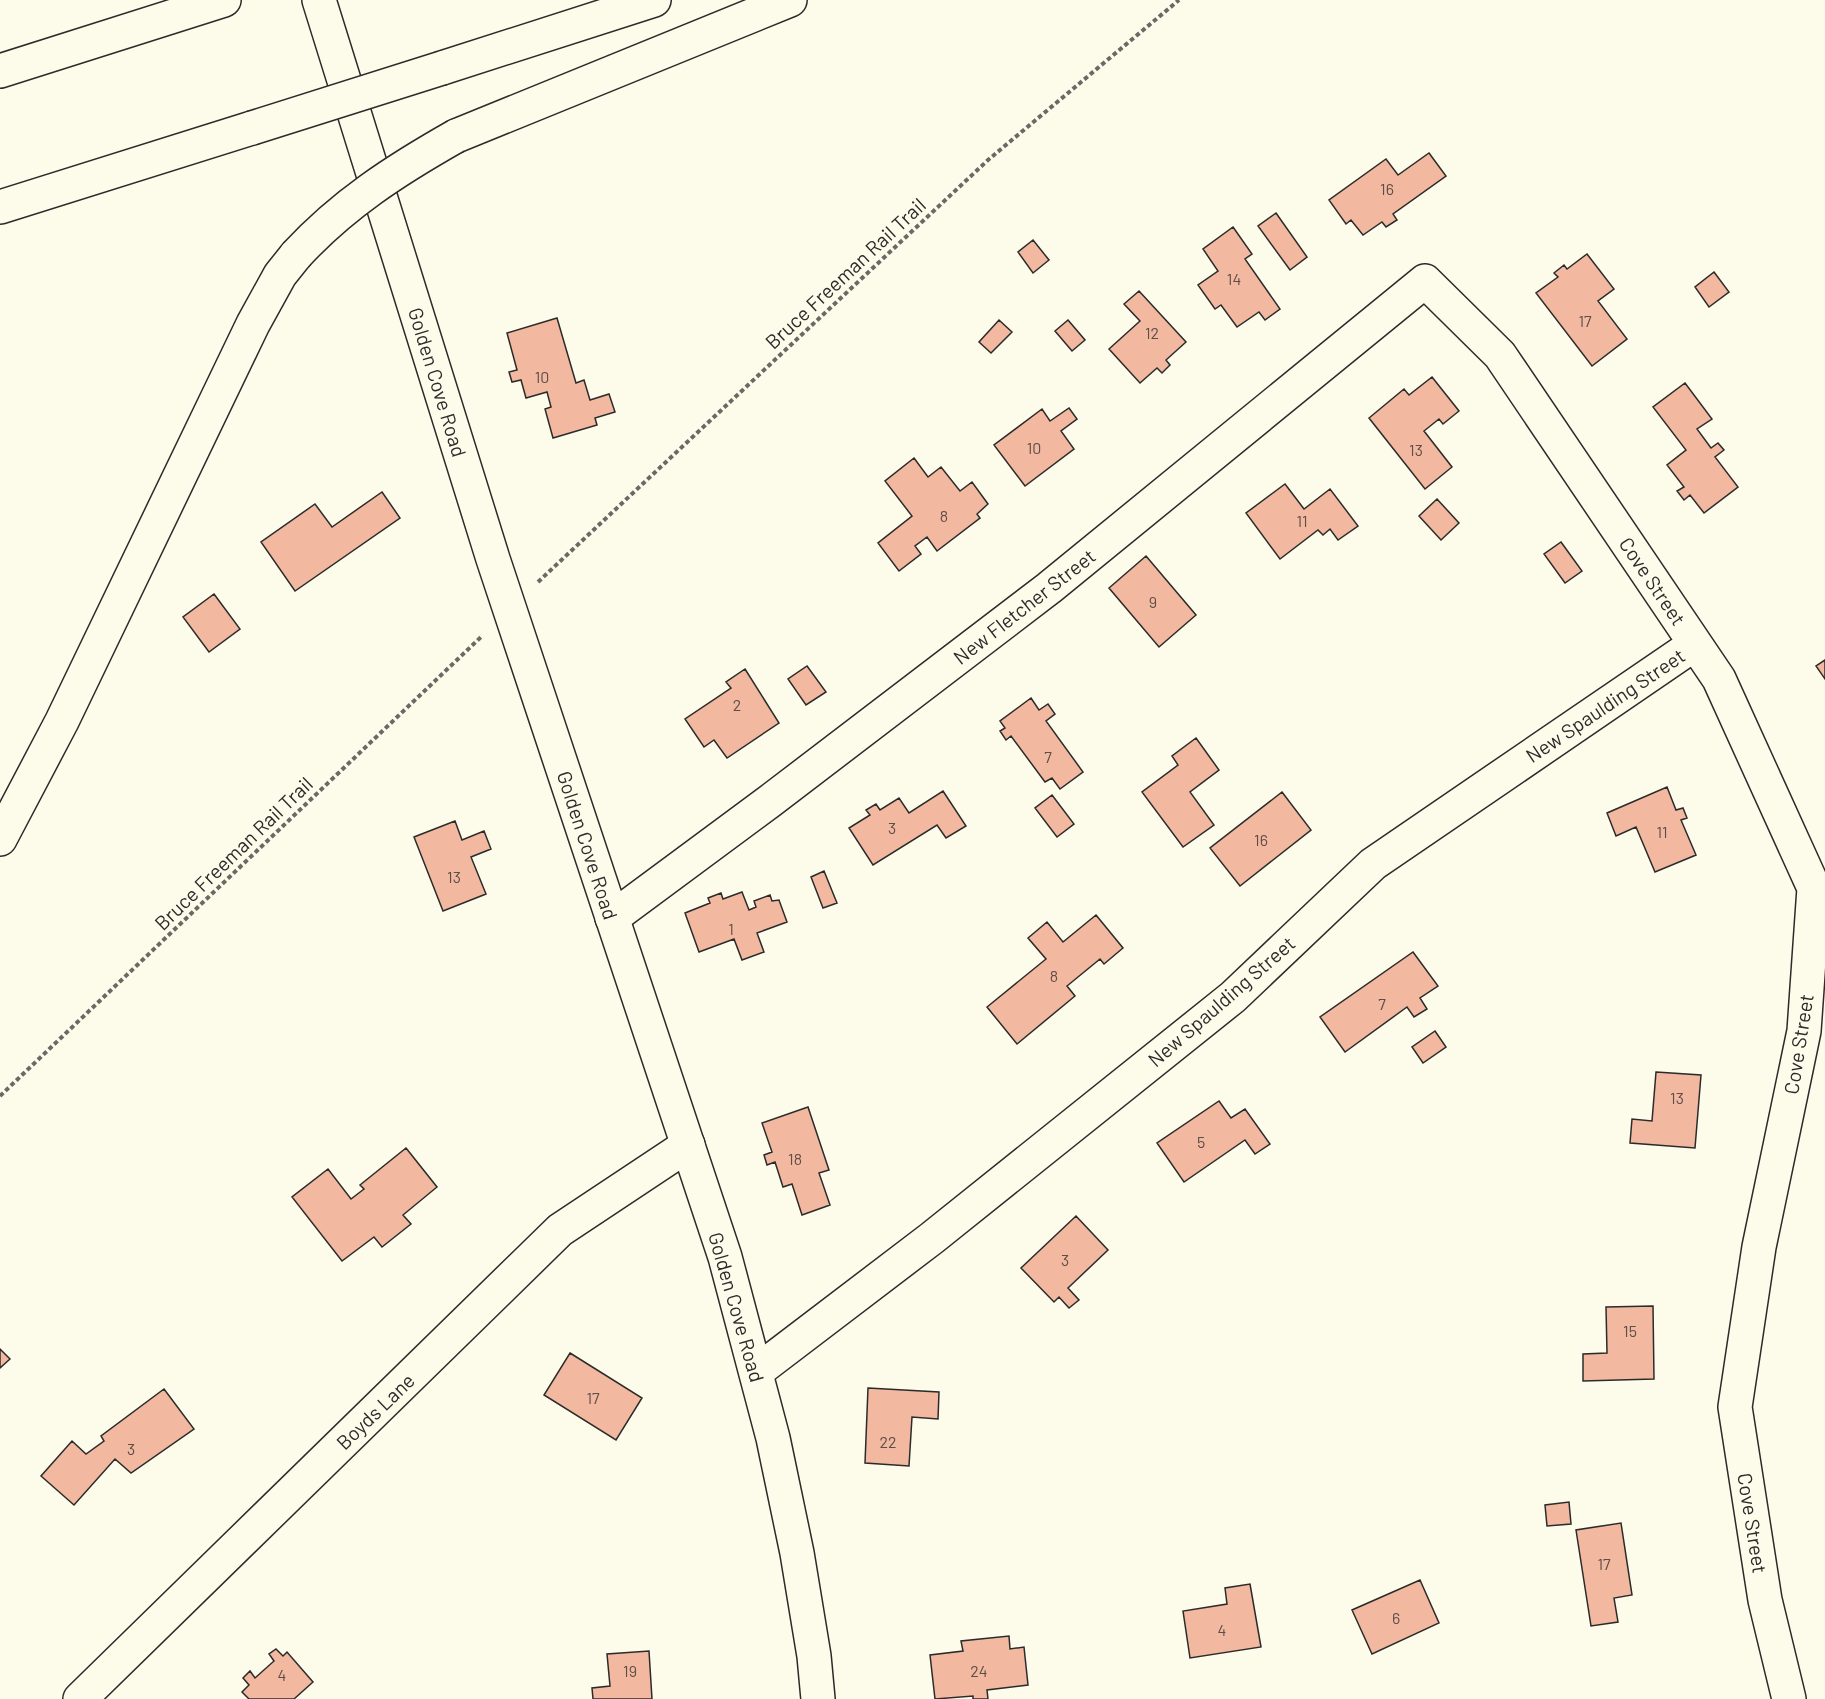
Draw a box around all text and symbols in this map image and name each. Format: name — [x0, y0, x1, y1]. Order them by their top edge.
house number: 16 — [1380, 179, 1394, 198]
street label: Bruce Freeman Rail Trail — [760, 192, 930, 354]
house number: 14 — [1227, 269, 1241, 288]
street label: Golden Cove Road — [404, 304, 472, 460]
house number: 17 — [1578, 311, 1592, 330]
house number: 12 — [1145, 323, 1159, 342]
house number: 10 — [535, 367, 549, 386]
house number: 10 — [1027, 438, 1041, 457]
house number: 13 — [1409, 440, 1423, 459]
house number: 8 — [940, 506, 948, 525]
house number: 11 — [1296, 511, 1308, 530]
street label: Cove Street — [1615, 532, 1691, 630]
street label: New Fletcher Street — [948, 543, 1100, 669]
house number: 9 — [1149, 592, 1157, 611]
street label: New Spaulding Street — [1521, 643, 1689, 767]
house number: 2 — [733, 695, 741, 714]
house number: 7 — [1044, 747, 1052, 766]
street label: Golden Cove Road — [553, 768, 623, 922]
street label: Bruce Freeman Rail Trail — [149, 771, 317, 935]
house number: 3 — [888, 818, 896, 837]
house number: 11 — [1656, 822, 1668, 841]
house number: 16 — [1254, 830, 1268, 849]
house number: 13 — [447, 867, 461, 886]
house number: 1 — [728, 919, 734, 938]
street label: New Spaulding Street — [1143, 931, 1299, 1071]
house number: 8 — [1050, 966, 1058, 985]
street label: Cove Street — [1778, 992, 1818, 1096]
house number: 7 — [1378, 994, 1386, 1013]
house number: 13 — [1670, 1088, 1684, 1107]
house number: 5 — [1197, 1132, 1205, 1151]
house number: 18 — [788, 1149, 802, 1168]
street label: Golden Cove Road — [704, 1229, 770, 1385]
house number: 3 — [1061, 1250, 1069, 1269]
house number: 15 — [1623, 1321, 1637, 1340]
street label: Boyds Lane — [331, 1368, 419, 1454]
house number: 17 — [586, 1388, 600, 1407]
house number: 22 — [879, 1432, 897, 1451]
house number: 3 — [127, 1439, 135, 1458]
street label: Cove Street — [1733, 1471, 1773, 1575]
house number: 17 — [1597, 1554, 1611, 1573]
house number: 6 — [1392, 1608, 1400, 1627]
house number: 4 — [1218, 1620, 1226, 1639]
house number: 19 — [623, 1661, 637, 1680]
house number: 24 — [970, 1661, 988, 1680]
house number: 4 — [278, 1665, 286, 1684]

